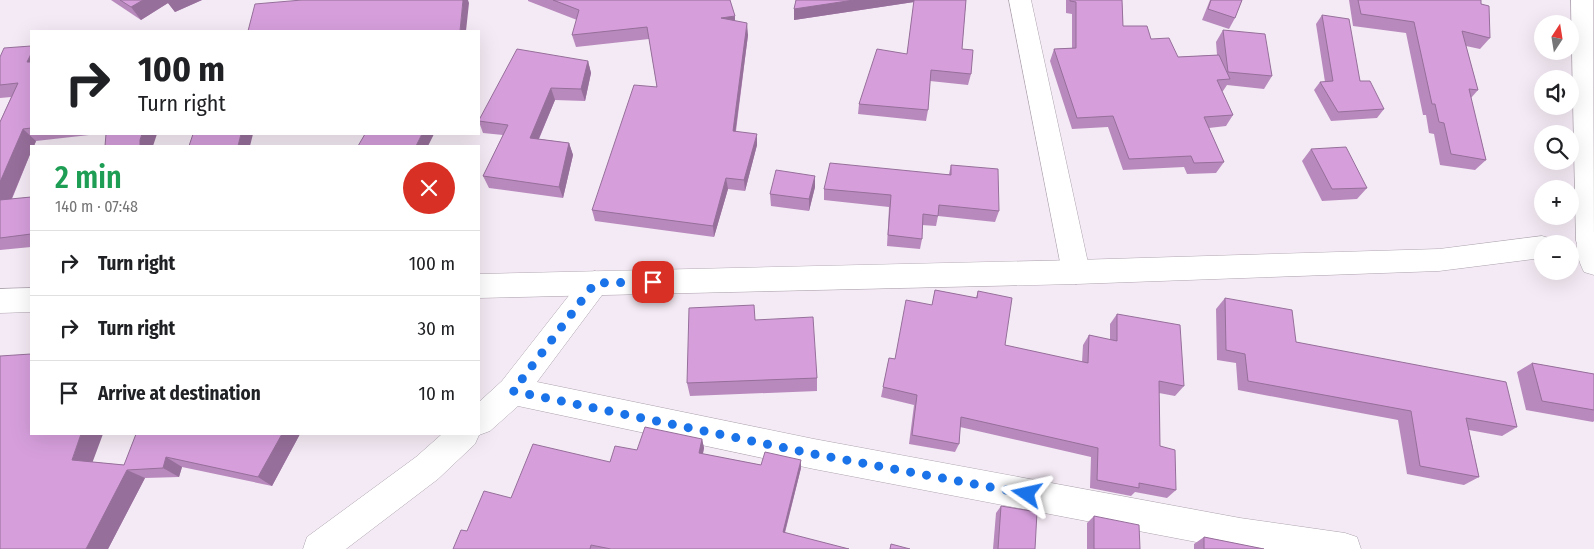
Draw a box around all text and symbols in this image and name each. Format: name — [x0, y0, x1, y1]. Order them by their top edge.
north arrow — [1534, 15, 1579, 60]
map controls — [1534, 15, 1579, 280]
text: 100 m — [138, 48, 225, 90]
icon: right — [55, 50, 120, 115]
button: sound — [1534, 70, 1579, 115]
text: Turn right — [138, 90, 226, 117]
button: search — [1534, 125, 1579, 170]
text: 2 min — [55, 160, 122, 196]
button: close — [403, 162, 455, 214]
button: + — [1534, 180, 1579, 225]
text: 140 m · 07:48 — [55, 197, 138, 216]
button: − — [1534, 235, 1579, 280]
icon: right — [55, 249, 83, 277]
text: Turn right — [98, 252, 175, 275]
text: 100 m — [409, 252, 455, 275]
pin — [632, 261, 674, 303]
icon: arrive — [639, 268, 667, 296]
icon: right — [55, 314, 83, 342]
text: Turn right — [98, 317, 175, 340]
text: 30 m — [417, 317, 455, 340]
icon: arrive — [55, 379, 83, 407]
text: Arrive at destination — [98, 382, 261, 405]
text: 10 m — [419, 382, 455, 405]
position arrow — [1000, 467, 1052, 519]

